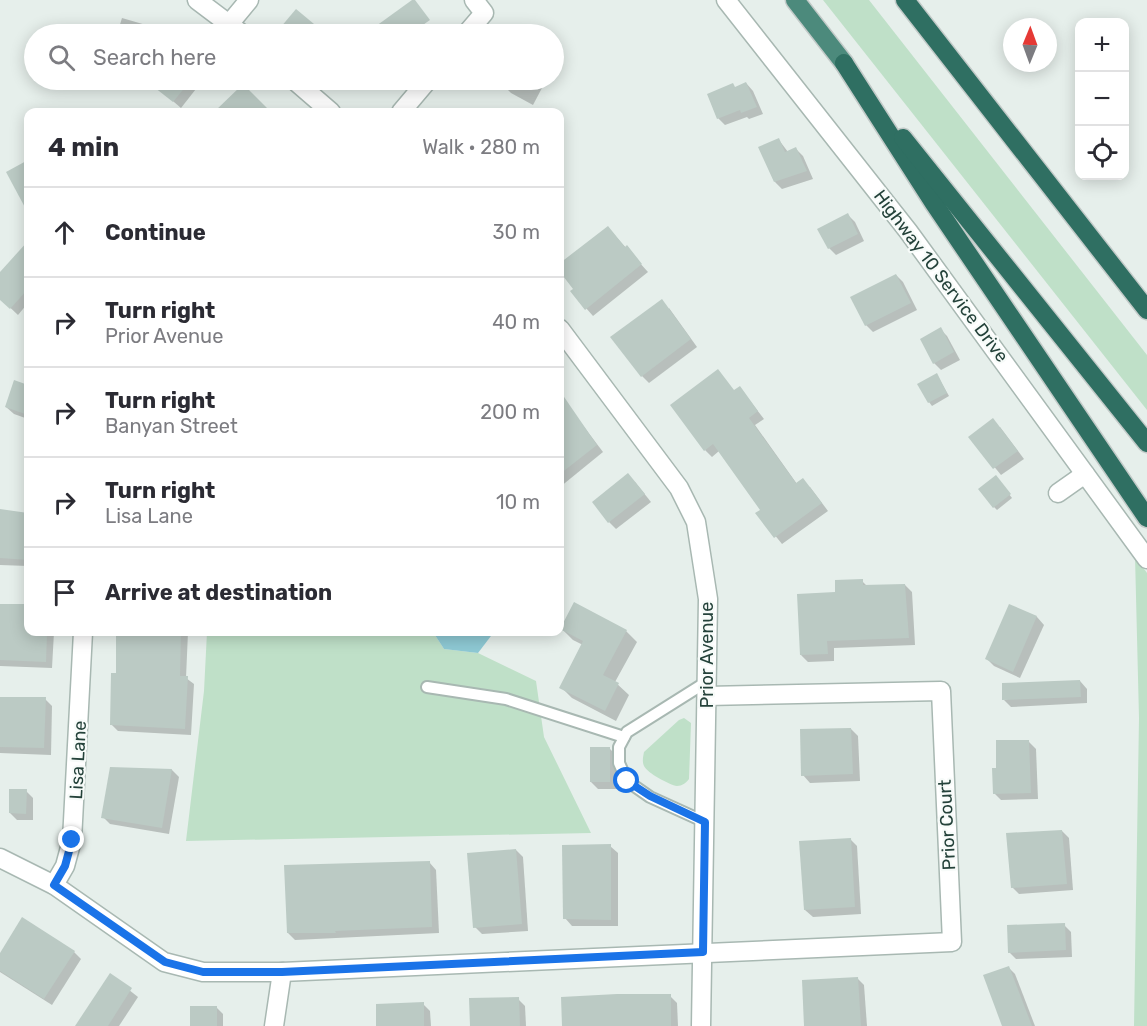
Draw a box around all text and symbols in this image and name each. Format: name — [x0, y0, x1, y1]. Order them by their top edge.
north arrow — [1003, 18, 1057, 72]
map controls — [1075, 18, 1129, 180]
button: + — [1075, 18, 1129, 72]
search box — [24, 24, 564, 90]
icon: search — [45, 41, 78, 74]
text: Search here — [93, 44, 216, 71]
button: − — [1075, 72, 1129, 126]
button: locate — [1075, 126, 1129, 180]
text: 4 min — [48, 132, 119, 163]
text: Walk · 280 m — [422, 135, 540, 159]
street label: Highway 10 Service Drive — [869, 185, 1013, 367]
icon: ahead — [48, 216, 81, 249]
text: Continue — [105, 219, 206, 246]
text: 30 m — [493, 220, 540, 244]
text: Turn right — [105, 297, 215, 324]
icon: right — [48, 306, 81, 339]
text: 40 m — [492, 310, 540, 334]
text: Prior Avenue — [105, 324, 223, 348]
text: Turn right — [105, 387, 215, 414]
icon: right — [48, 396, 81, 429]
text: 200 m — [480, 400, 540, 424]
text: Banyan Street — [105, 414, 238, 438]
text: Turn right — [105, 477, 215, 504]
icon: right — [48, 486, 81, 519]
text: 10 m — [496, 490, 540, 514]
text: Lisa Lane — [105, 504, 193, 528]
icon: arrive — [48, 576, 81, 609]
text: Arrive at destination — [105, 579, 332, 606]
street label: Prior Avenue — [696, 602, 718, 708]
street label: Lisa Lane — [65, 720, 91, 800]
route start — [613, 767, 639, 793]
street label: Prior Court — [934, 779, 960, 871]
route end — [58, 826, 84, 852]

